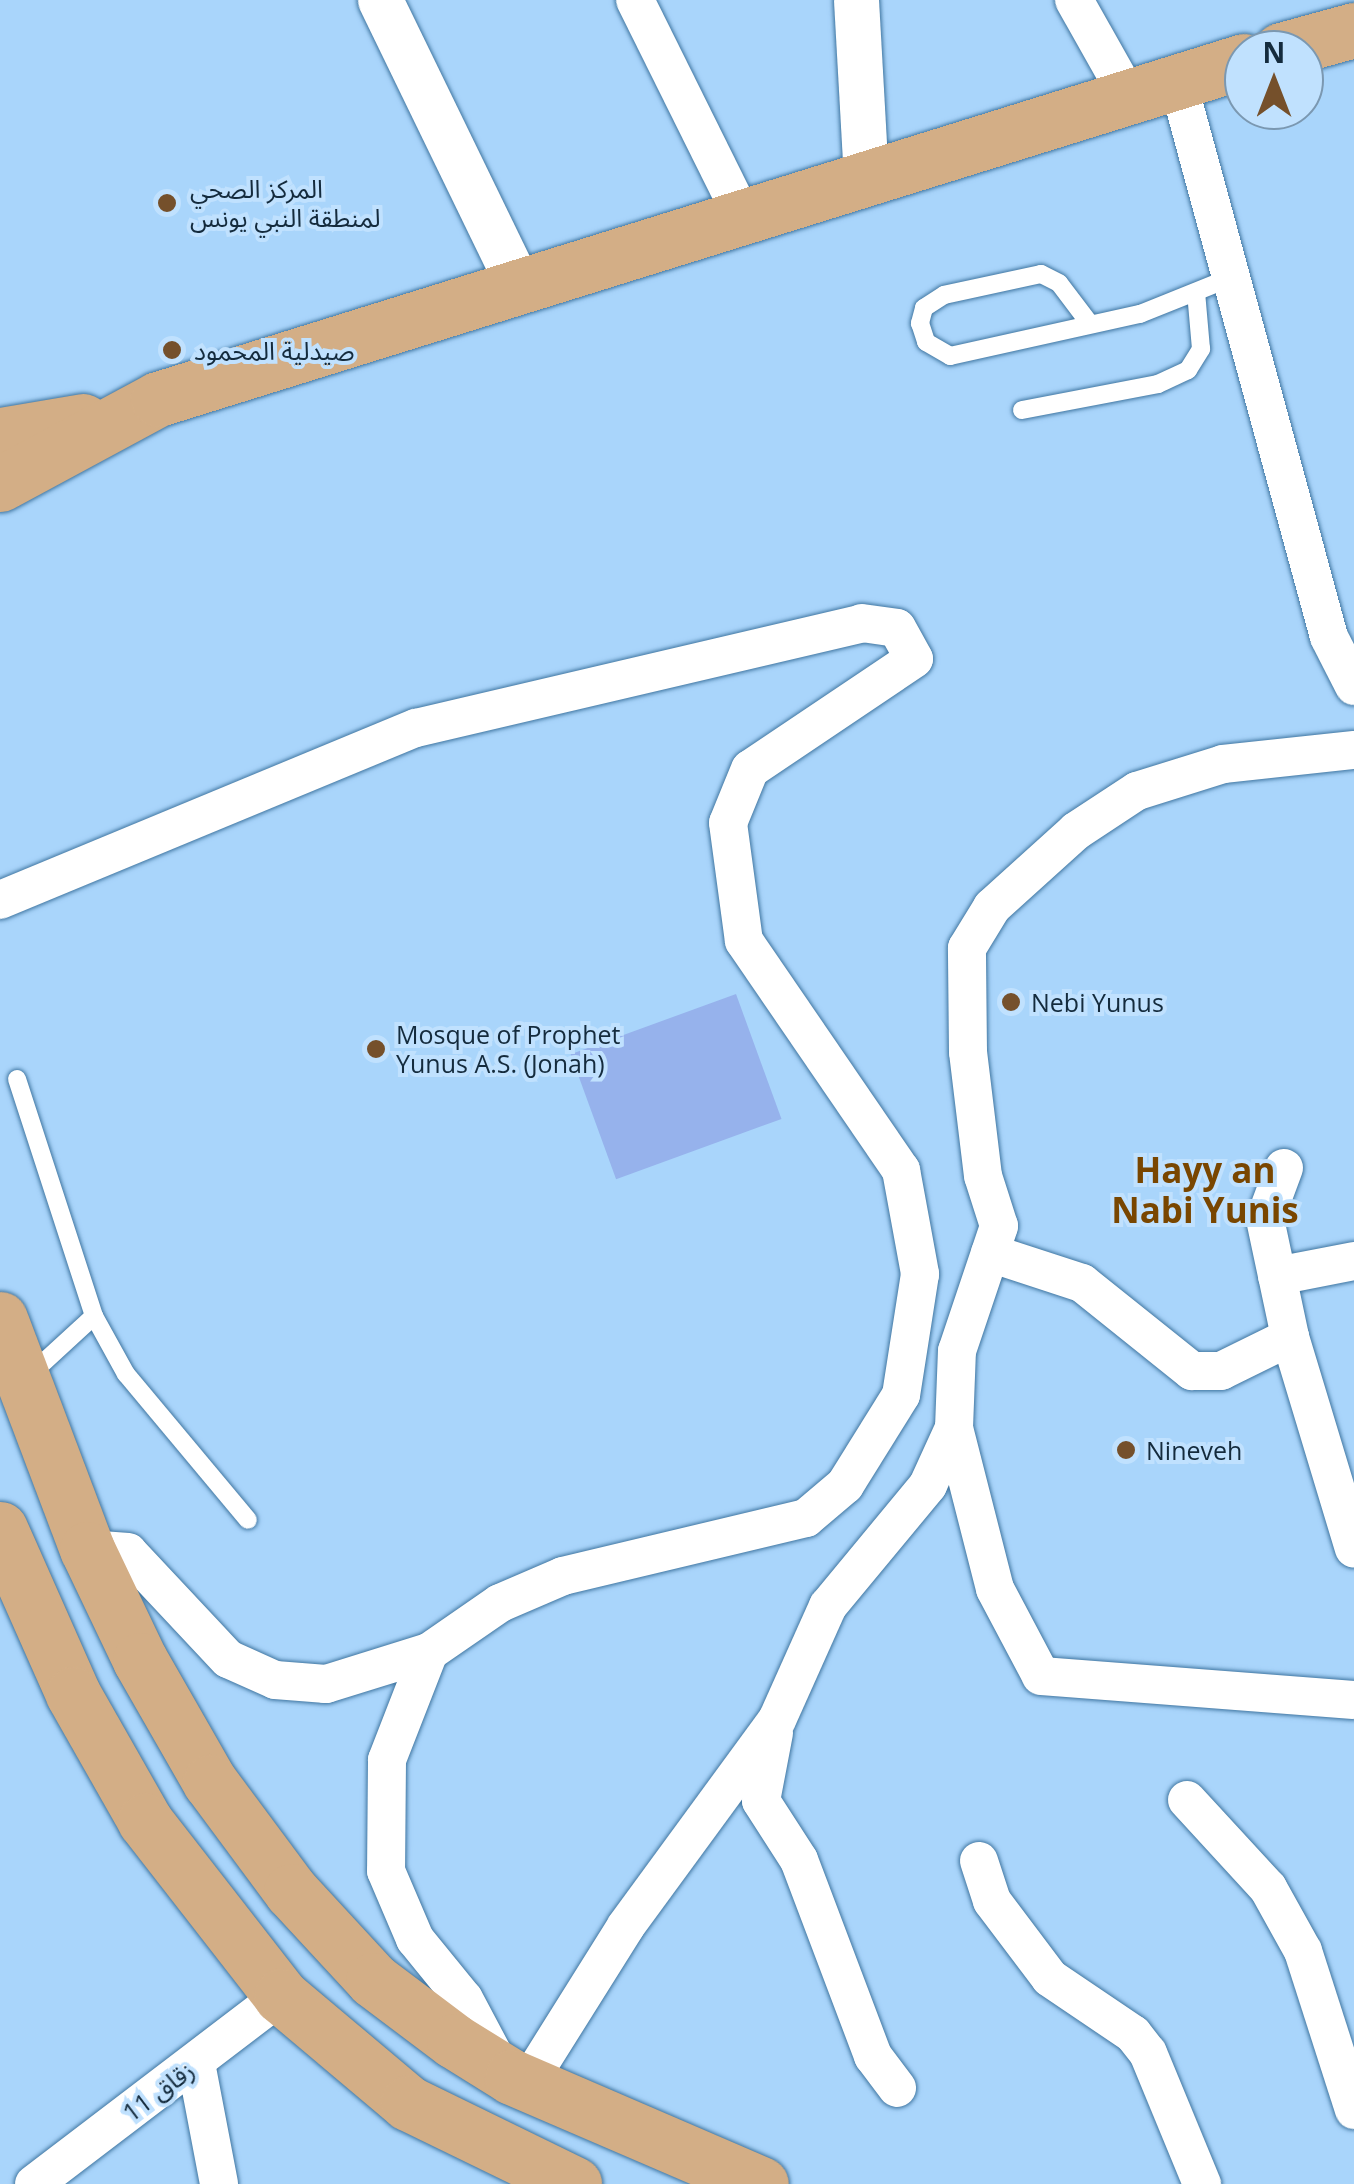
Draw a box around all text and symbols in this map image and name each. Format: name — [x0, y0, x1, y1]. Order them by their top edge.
north arrow — [1224, 30, 1324, 130]
text: N — [1263, 33, 1285, 71]
place label: المركز الصحي لمنطقة النبي يونس — [190, 174, 381, 233]
marker: المركز الصحي لمنطقة النبي يونس — [154, 190, 180, 216]
place label: صيدلية المحمود — [194, 335, 355, 365]
marker: صيدلية المحمود — [159, 337, 185, 363]
place label: Nebi Yunus — [1031, 987, 1164, 1017]
marker: Nebi Yunus — [1000, 991, 1022, 1013]
place label: Mosque of Prophet Yunus A.S. (Jonah) — [396, 1020, 620, 1079]
marker: Mosque of Prophet Yunus A.S. (Jonah) — [365, 1038, 387, 1060]
district label: Hayy an Nabi Yunis — [1111, 1149, 1299, 1231]
place label: Nineveh — [1146, 1435, 1242, 1465]
marker: Nineveh — [1115, 1439, 1137, 1461]
street label: زقاق 11 — [117, 2055, 199, 2127]

